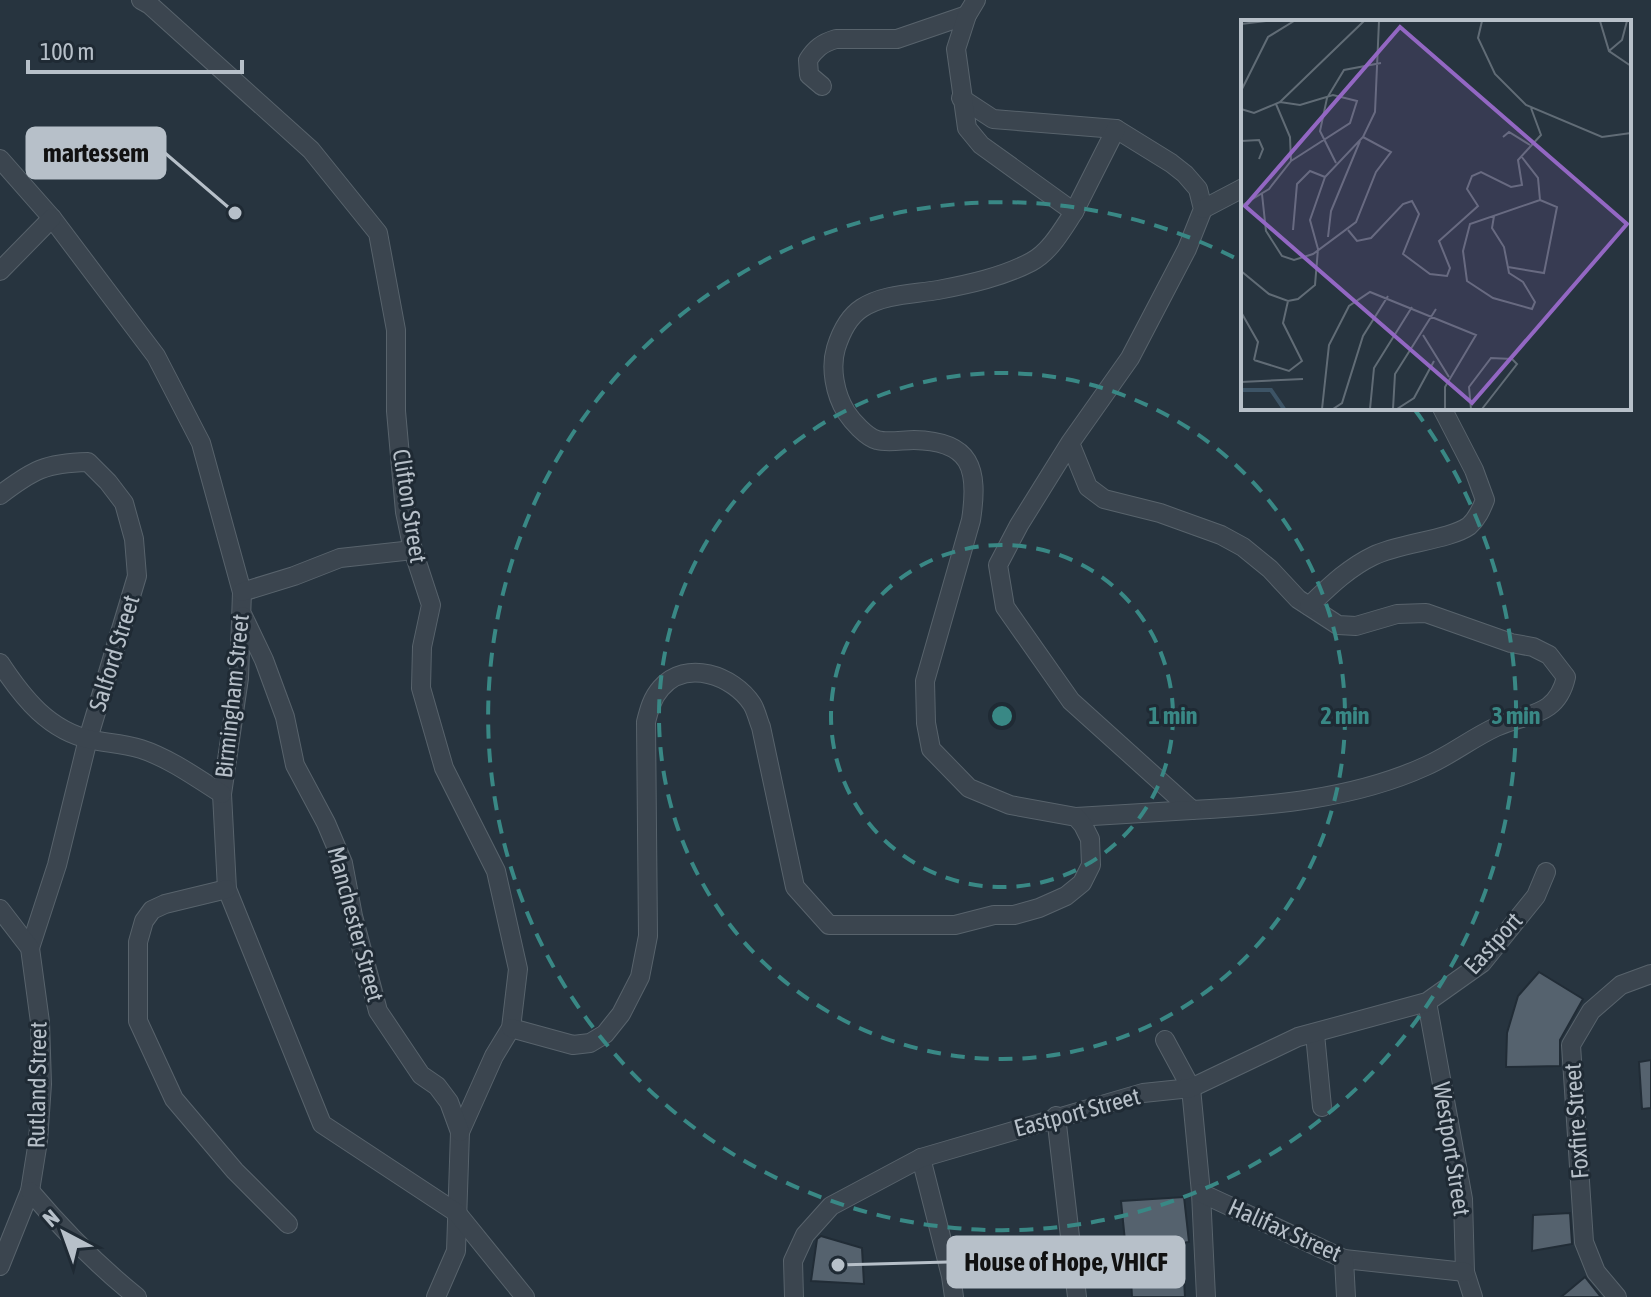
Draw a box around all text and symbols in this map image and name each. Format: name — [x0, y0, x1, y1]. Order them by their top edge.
inset map — [1241, 20, 1631, 410]
scale bar — [28, 24, 242, 74]
text: 100 m — [40, 38, 94, 65]
callout: martessem — [27, 128, 165, 178]
text: martessem — [43, 138, 149, 168]
street label: Clifton Street — [388, 447, 432, 565]
street label: Salford Street — [84, 592, 144, 714]
street label: Birmingham Street — [210, 613, 254, 779]
centre of rings — [988, 702, 1016, 730]
text: 1 min — [1148, 702, 1198, 729]
text: 2 min — [1320, 702, 1370, 729]
text: 3 min — [1491, 702, 1541, 729]
street label: Manchester Street — [322, 844, 390, 1005]
street label: Eastport — [1458, 907, 1528, 979]
street label: Rutland Street — [22, 1021, 52, 1149]
street label: Foxfire Street — [1558, 1062, 1594, 1180]
street label: Westport Street — [1428, 1080, 1476, 1218]
street label: Eastport Street — [1011, 1082, 1143, 1142]
north arrow — [24, 1193, 104, 1273]
street label: Halifax Street — [1225, 1193, 1346, 1267]
text: N — [37, 1204, 64, 1232]
callout: House of Hope, VHICF — [948, 1237, 1184, 1287]
text: House of Hope, VHICF — [964, 1247, 1168, 1277]

